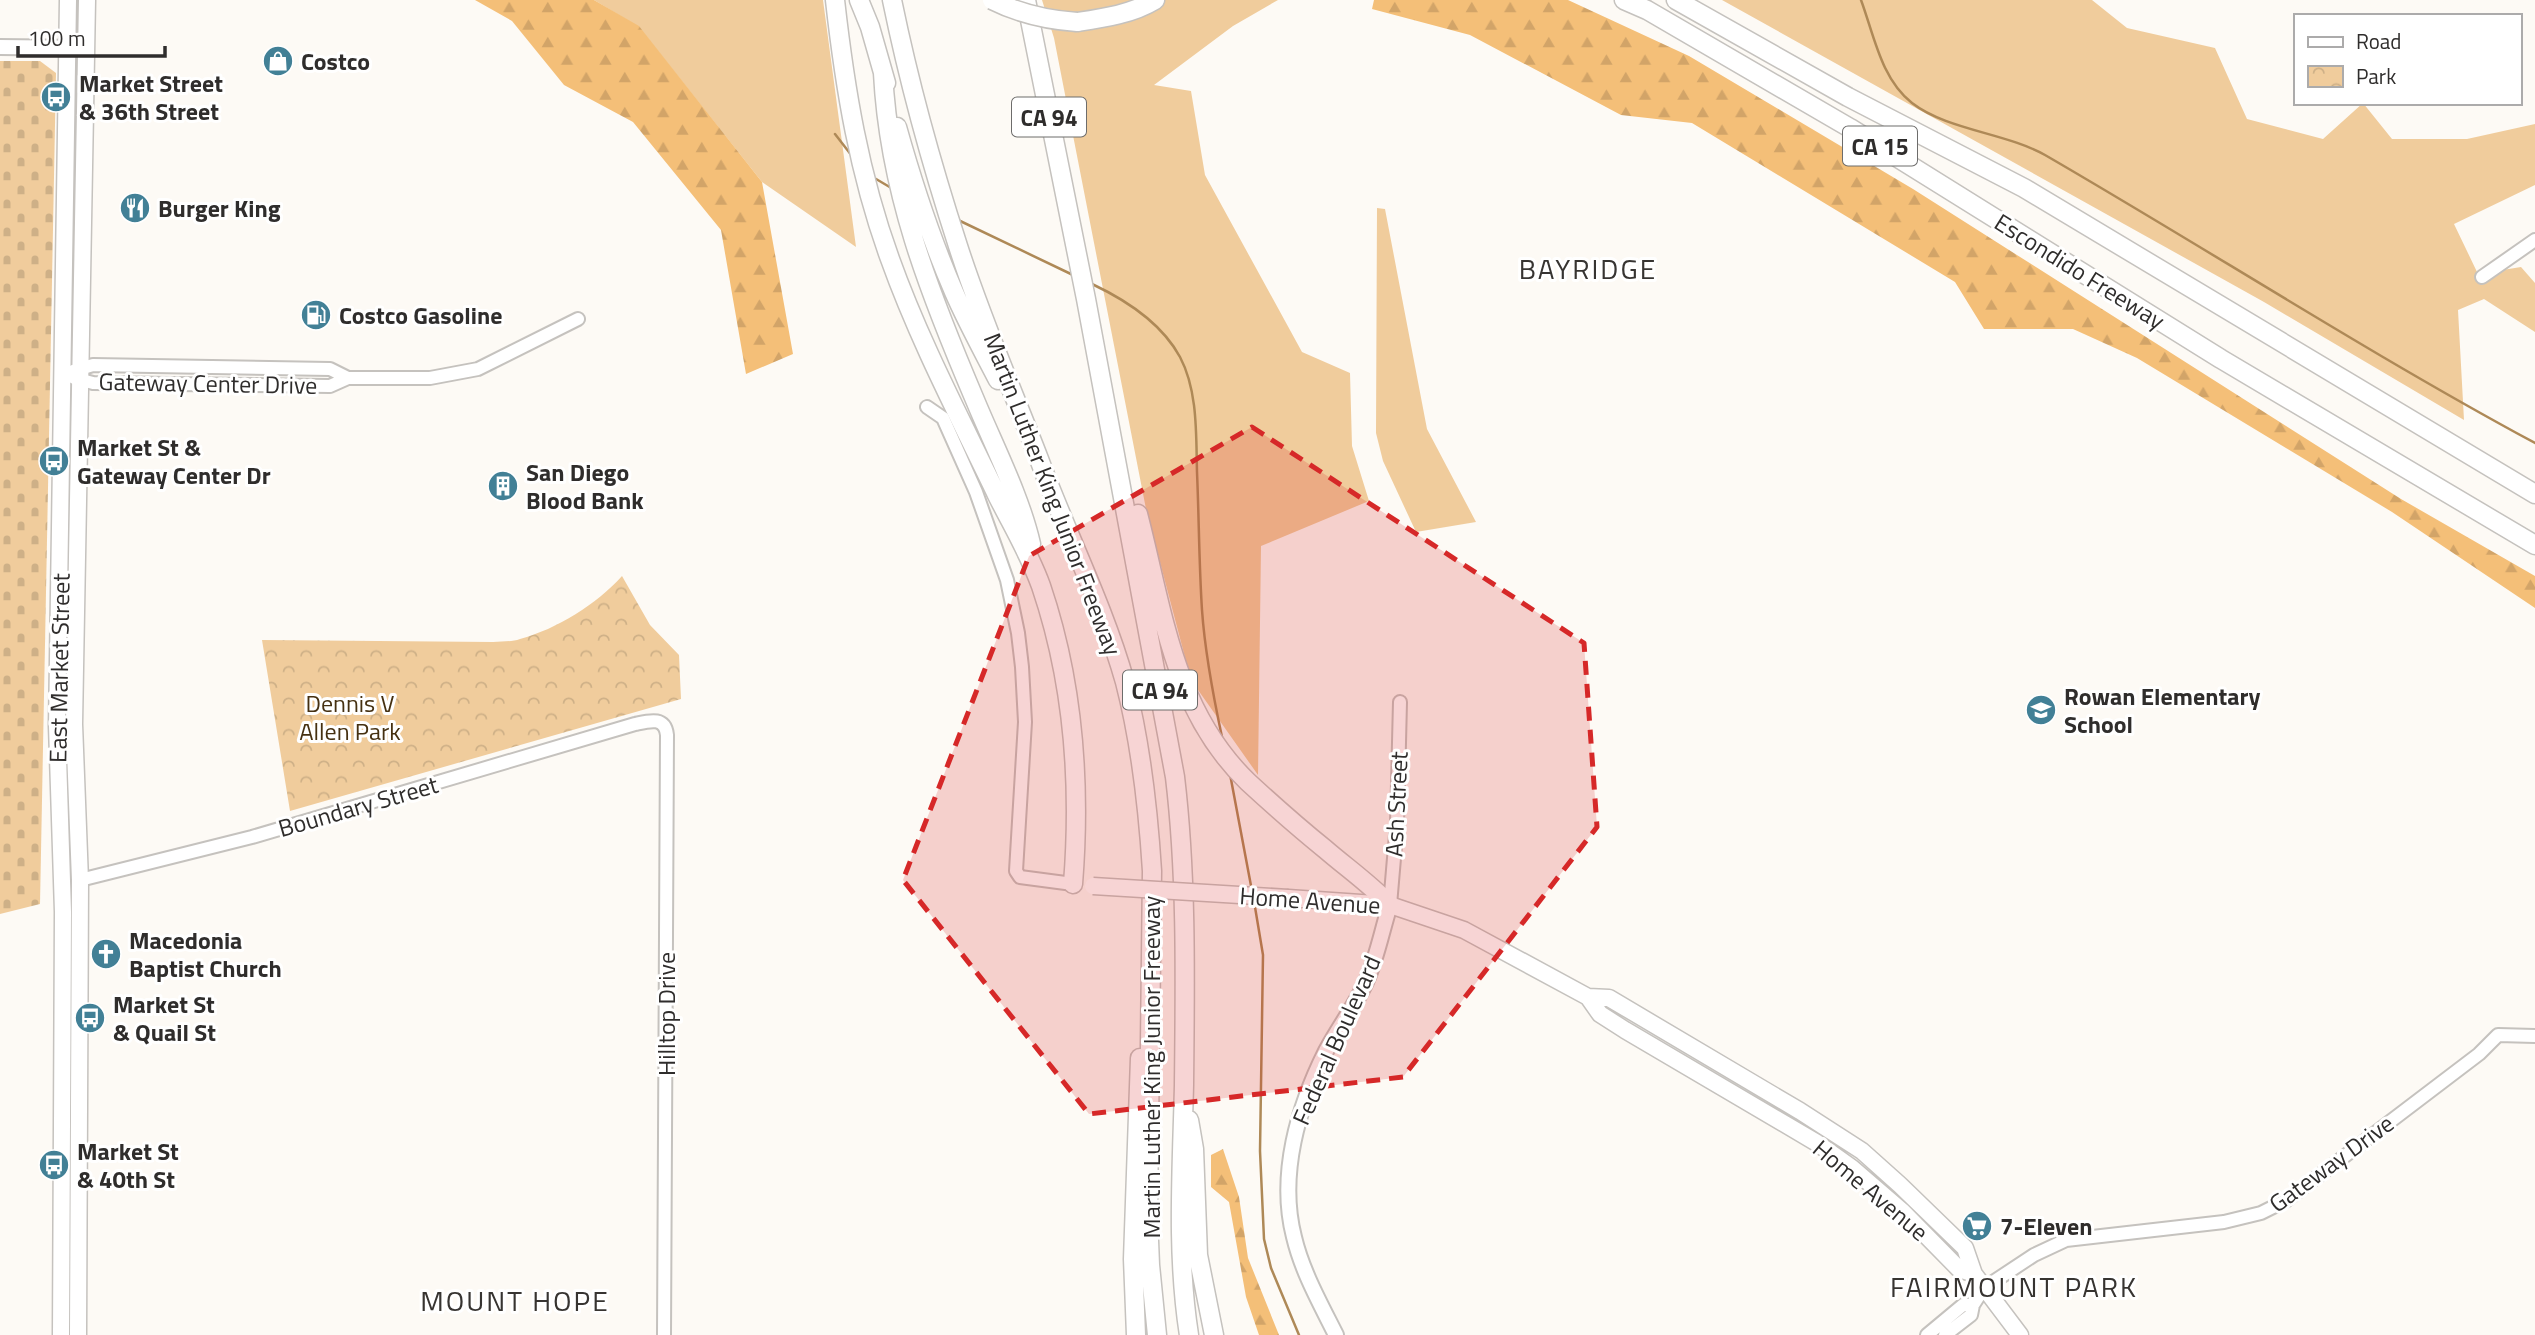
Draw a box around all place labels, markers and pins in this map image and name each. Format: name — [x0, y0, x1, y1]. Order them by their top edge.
place label: Costco — [301, 43, 370, 79]
shop icon: Costco — [261, 44, 295, 78]
place label: Market Street & 36th Street — [79, 65, 223, 129]
bus stop icon: Market Street & 36th Street — [39, 80, 73, 114]
place label: Burger King — [158, 190, 281, 226]
restaurant icon: Burger King — [118, 191, 152, 225]
place label: Costco Gasoline — [339, 297, 503, 333]
fuel station icon: Costco Gasoline — [299, 298, 333, 332]
place label: Market St & Gateway Center Dr — [77, 429, 271, 493]
bus stop icon: Market St & Gateway Center Dr — [37, 444, 71, 478]
place label: San Diego Blood Bank — [526, 454, 644, 518]
building icon: San Diego Blood Bank — [486, 469, 520, 503]
place label: Rowan Elementary School — [2064, 678, 2260, 742]
school or university icon: Rowan Elementary School — [2024, 693, 2058, 727]
place label: Macedonia Baptist Church — [129, 922, 282, 986]
church icon: Macedonia Baptist Church — [89, 937, 123, 971]
place label: Market St & Quail St — [113, 986, 216, 1050]
bus stop icon: Market St & Quail St — [73, 1001, 107, 1035]
place label: Market St & 40th St — [77, 1133, 179, 1197]
bus stop icon: Market St & 40th St — [37, 1148, 71, 1182]
place label: 7-Eleven — [2000, 1208, 2092, 1244]
supermarket icon: 7-Eleven — [1960, 1209, 1994, 1243]

